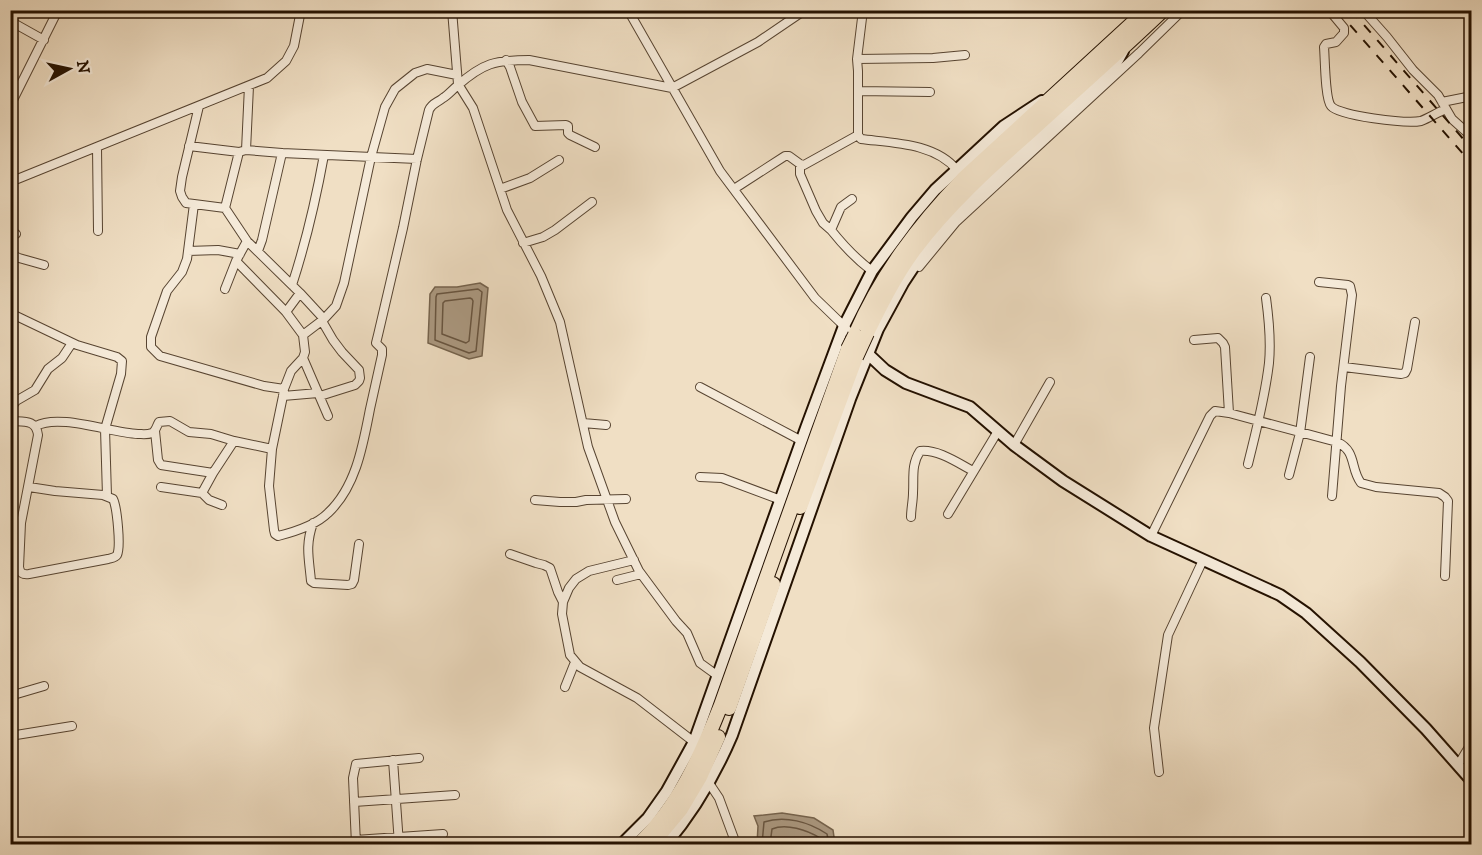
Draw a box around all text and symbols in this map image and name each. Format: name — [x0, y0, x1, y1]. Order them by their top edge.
north arrow — [39, 39, 99, 99]
text: N — [72, 59, 94, 75]

